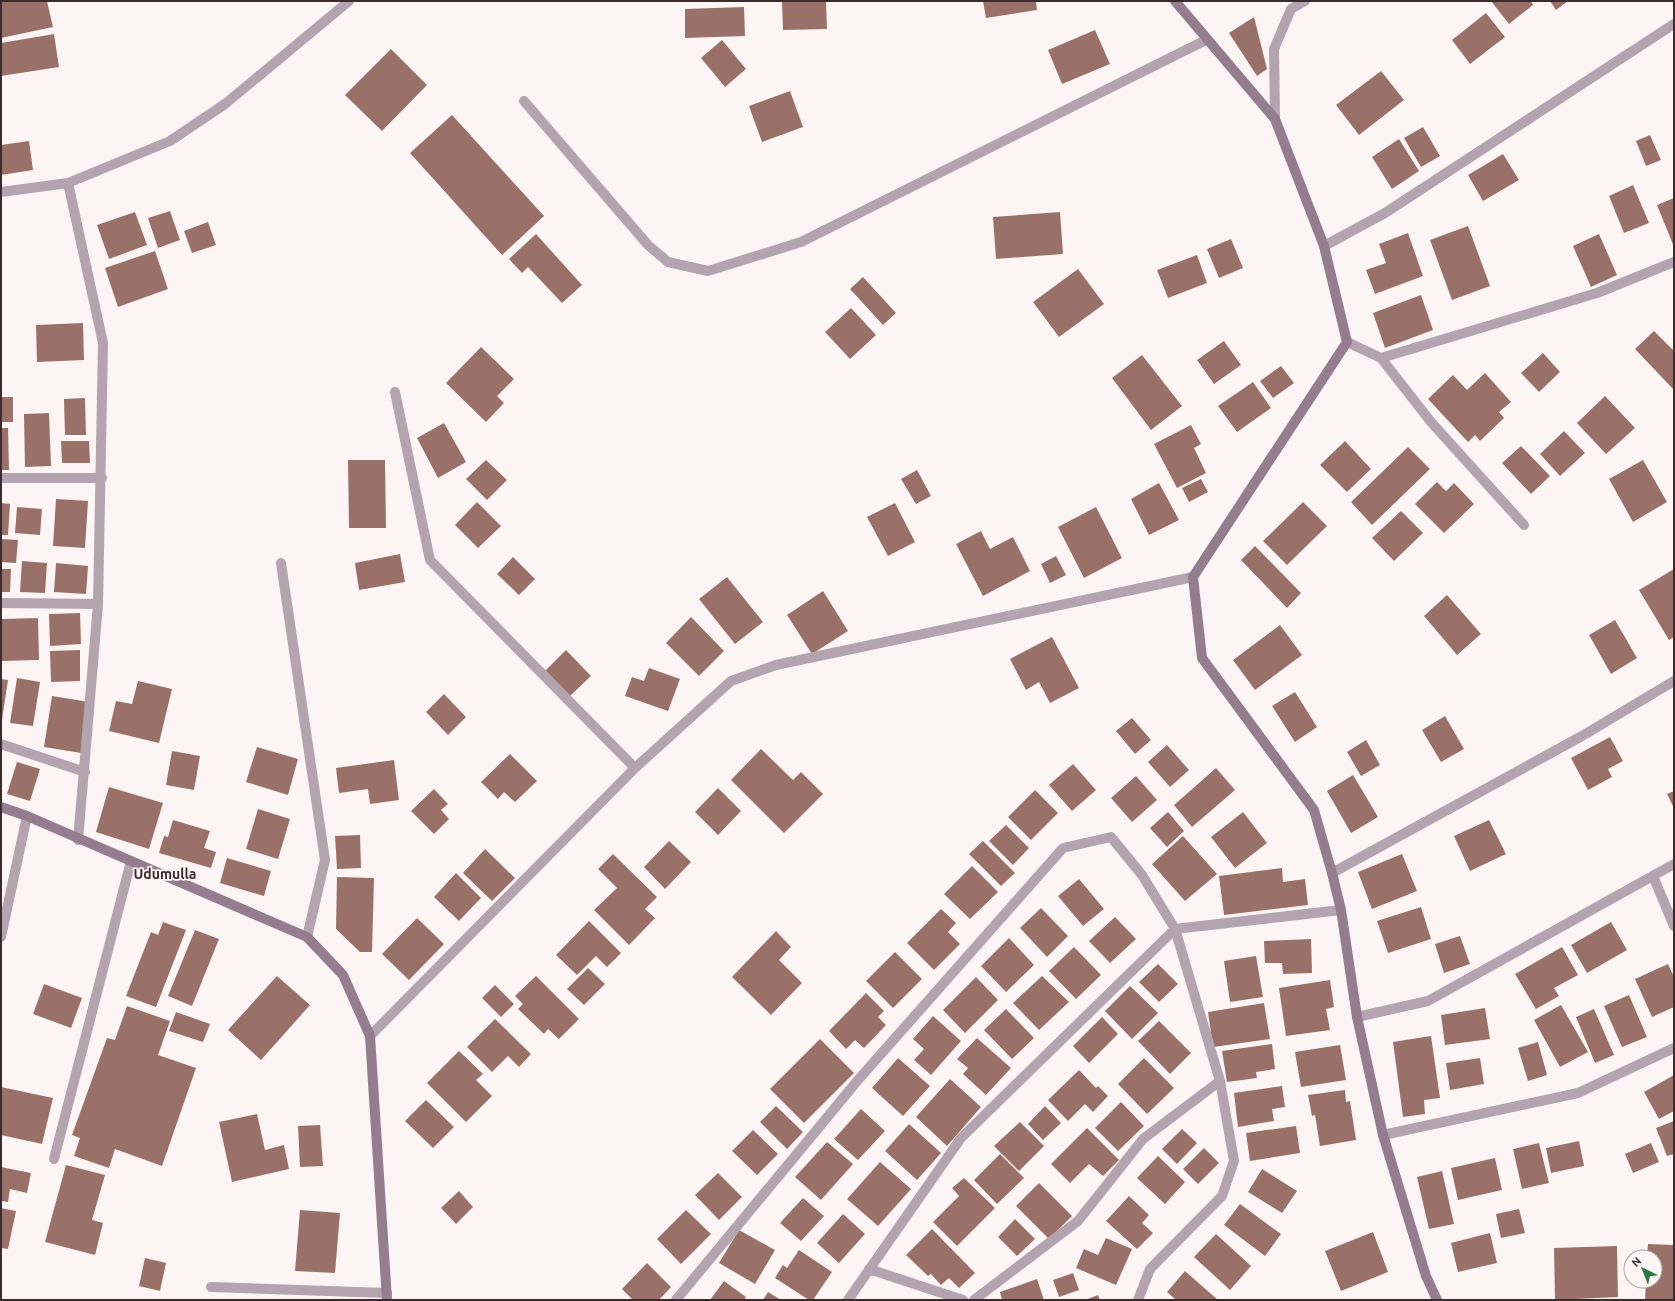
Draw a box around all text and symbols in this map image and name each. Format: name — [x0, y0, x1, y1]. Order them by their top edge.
district label: Udumulla — [134, 866, 196, 882]
north arrow — [1623, 1249, 1663, 1289]
text: N — [1629, 1254, 1643, 1269]

